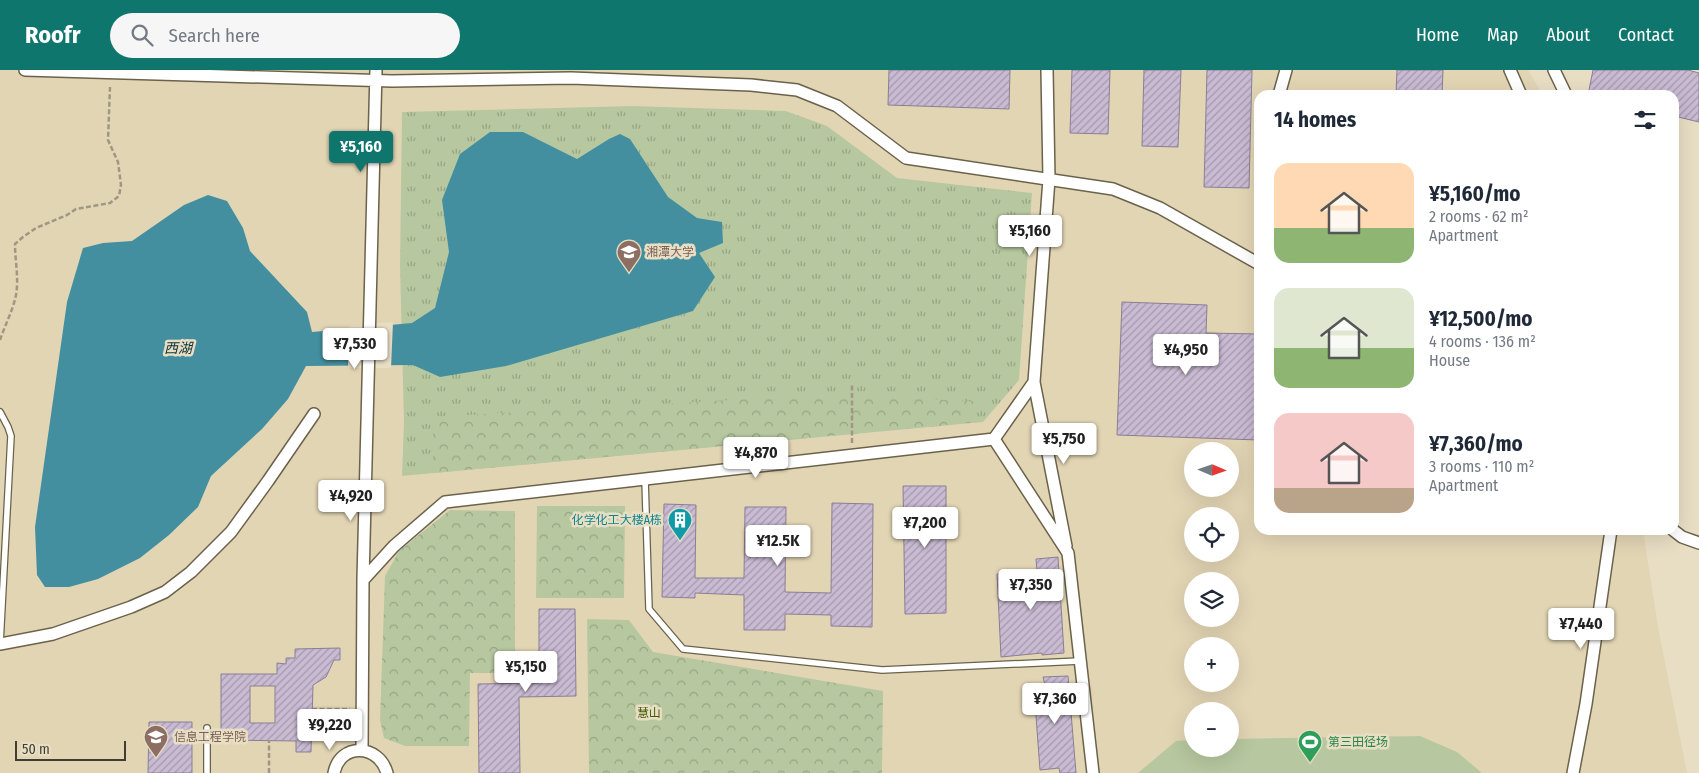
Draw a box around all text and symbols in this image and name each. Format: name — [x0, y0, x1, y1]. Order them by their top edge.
search box — [110, 13, 460, 58]
text: Roofr — [25, 21, 80, 49]
icon: search — [128, 21, 156, 49]
text: Search here — [168, 24, 260, 47]
text: Home — [1416, 24, 1459, 46]
text: Map — [1487, 24, 1518, 46]
text: About — [1546, 24, 1590, 46]
text: Contact — [1618, 24, 1674, 46]
icon: filters — [1631, 106, 1659, 134]
text: 14 homes — [1274, 107, 1356, 133]
pin: ¥5,160 — [320, 131, 402, 173]
text: ¥5,160 — [340, 137, 382, 156]
text: ¥5,160/mo — [1429, 181, 1520, 207]
icon: home — [1314, 183, 1374, 243]
text: 2 rooms · 62 m² — [1429, 207, 1528, 226]
pin: ¥5,160 — [989, 214, 1071, 257]
text: ¥5,160 — [1009, 221, 1051, 240]
text: Apartment — [1429, 226, 1498, 245]
school or university icon: 湘潭大学 — [616, 239, 642, 273]
place label: 湘潭大学 — [646, 245, 694, 259]
text: ¥12,500/mo — [1429, 306, 1532, 332]
icon: home — [1314, 308, 1374, 368]
pin: ¥7,530 — [314, 328, 396, 370]
text: 4 rooms · 136 m² — [1429, 332, 1536, 351]
text: ¥7,530 — [334, 334, 376, 353]
pin: ¥4,950 — [1145, 334, 1227, 376]
water label: 西湖 — [164, 340, 194, 357]
text: ¥4,950 — [1164, 340, 1208, 359]
text: House — [1429, 351, 1470, 370]
pin: ¥5,750 — [1023, 422, 1105, 465]
text: ¥5,750 — [1043, 429, 1085, 448]
text: ¥7,360/mo — [1429, 431, 1523, 457]
icon: home — [1314, 433, 1374, 493]
pin: ¥4,870 — [715, 436, 797, 479]
north arrow — [1184, 442, 1239, 498]
map controls — [1184, 442, 1239, 757]
text: ¥4,870 — [734, 443, 778, 462]
text: 3 rooms · 110 m² — [1429, 457, 1534, 476]
text: Apartment — [1429, 476, 1498, 495]
pin: ¥4,920 — [310, 480, 392, 522]
text: ¥4,920 — [329, 486, 373, 505]
pin: ¥7,200 — [884, 506, 966, 549]
building icon: 化学化工大楼A栋 — [667, 507, 693, 541]
button: locate — [1184, 507, 1239, 562]
place label: 化学化工大楼A栋 — [572, 513, 662, 527]
text: ¥7,200 — [903, 513, 947, 532]
pin: ¥12.5K — [737, 524, 819, 567]
text: ¥12.5K — [757, 531, 799, 550]
pin: ¥7,350 — [990, 568, 1072, 611]
button: layers — [1184, 572, 1239, 627]
text: ¥7,350 — [1009, 575, 1053, 594]
pin: ¥7,440 — [1540, 608, 1622, 650]
text: ¥7,440 — [1559, 614, 1603, 633]
button: + — [1184, 637, 1239, 692]
pin: ¥5,150 — [485, 650, 567, 693]
text: ¥5,150 — [505, 657, 547, 676]
pin: ¥7,360 — [1014, 682, 1096, 725]
text: ¥7,360 — [1033, 689, 1077, 708]
button: − — [1184, 702, 1239, 757]
park label: 慧山 — [637, 706, 661, 720]
pin: ¥9,220 — [289, 708, 371, 751]
text: ¥9,220 — [308, 715, 352, 734]
school or university icon: 信息工程学院 — [143, 724, 169, 758]
sports icon: 第三田径场 — [1297, 729, 1323, 763]
place label: 信息工程学院 — [174, 730, 246, 744]
place label: 第三田径场 — [1328, 735, 1388, 749]
scale bar — [15, 738, 126, 761]
text: 50 m — [22, 741, 50, 758]

